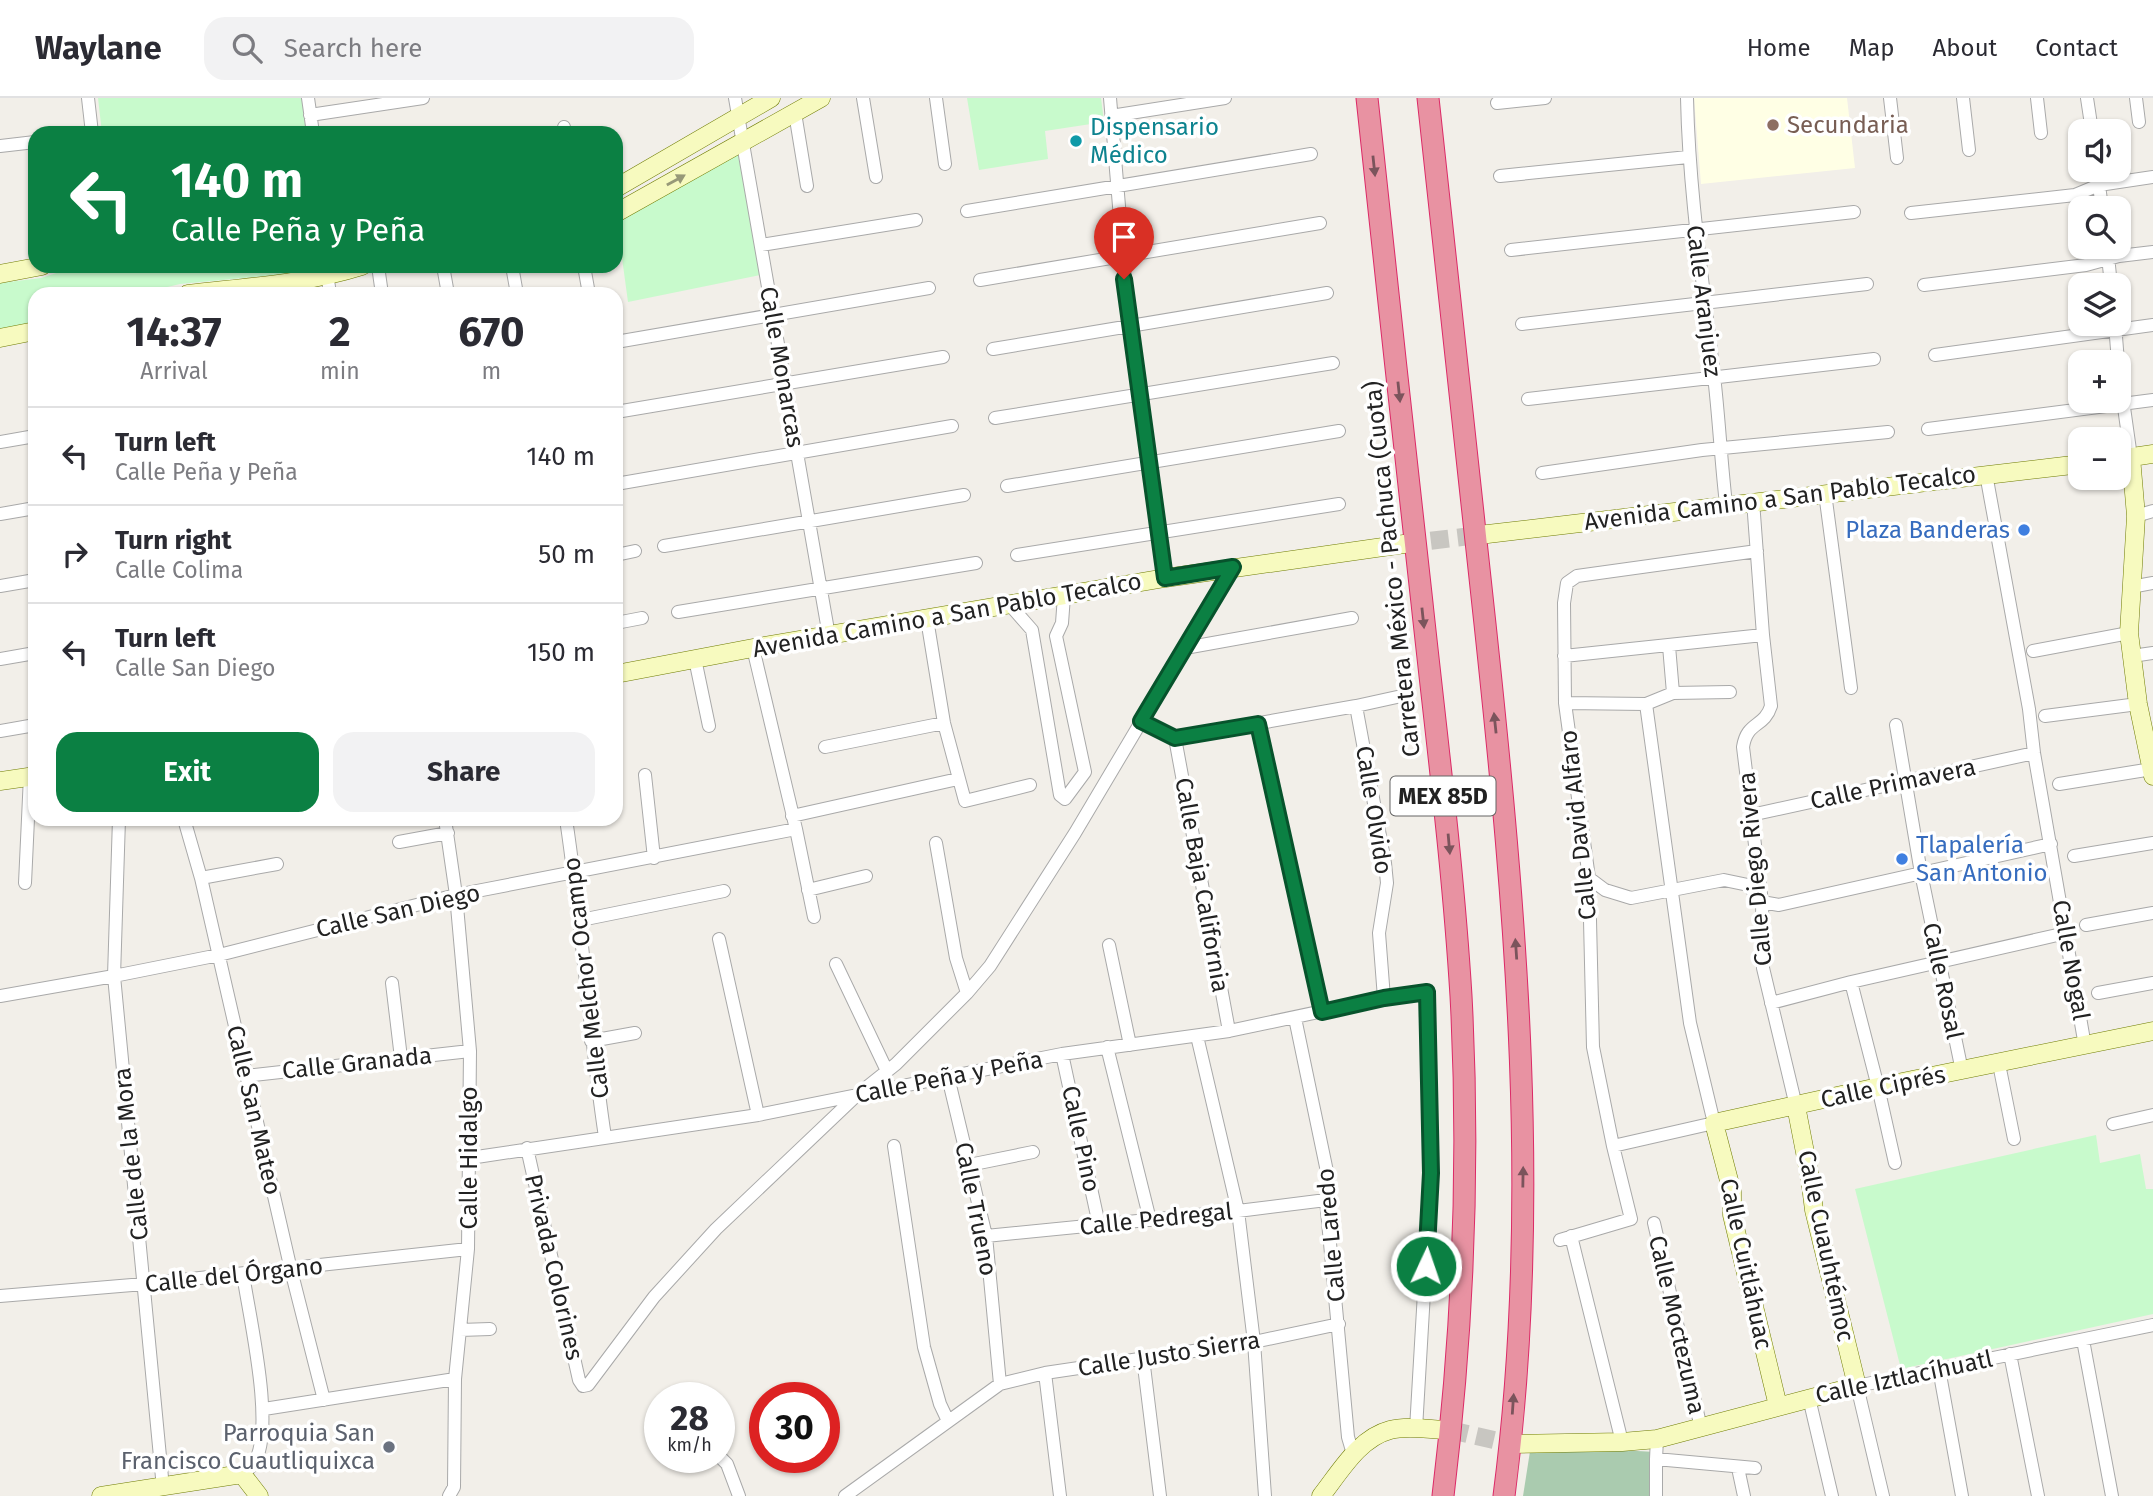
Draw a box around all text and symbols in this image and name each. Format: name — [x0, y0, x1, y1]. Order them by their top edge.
search box — [204, 17, 694, 80]
text: Waylane — [35, 28, 162, 68]
icon: search — [228, 29, 266, 67]
text: Search here — [284, 33, 423, 64]
text: Home — [1747, 34, 1811, 62]
text: Map — [1849, 34, 1895, 62]
text: About — [1933, 34, 1997, 62]
text: Contact — [2035, 34, 2118, 62]
place label: Secundaria — [1787, 111, 1909, 139]
place label: Dispensario Médico — [1090, 113, 1219, 169]
marker: Secundaria — [1765, 117, 1781, 133]
map controls — [2068, 119, 2131, 490]
button: sound — [2068, 119, 2131, 182]
marker: Dispensario Médico — [1068, 133, 1084, 149]
text: 140 m — [171, 151, 303, 210]
icon: left — [56, 154, 147, 245]
one-way arrow — [1369, 155, 1380, 177]
one-way arrow — [666, 174, 686, 186]
button: search — [2068, 196, 2131, 259]
pin — [1094, 207, 1154, 279]
text: Calle Peña y Peña — [171, 211, 425, 249]
icon: arrive — [1105, 218, 1143, 256]
street label: Calle Aranjuez — [1681, 223, 1727, 379]
button: layers — [2068, 273, 2131, 336]
street label: Calle Monarcas — [754, 284, 810, 450]
text: 14:37 — [126, 307, 222, 357]
text: 2 — [329, 307, 351, 357]
text: 670 — [458, 307, 525, 357]
button: + — [2068, 350, 2131, 413]
text: Arrival — [140, 357, 208, 385]
text: min — [320, 357, 360, 385]
text: m — [482, 357, 501, 385]
street label: Carretera México - Pachuca (Cuota) — [1358, 380, 1426, 758]
one-way arrow — [1393, 381, 1404, 403]
text: Turn left — [115, 427, 216, 458]
button: − — [2068, 427, 2131, 490]
icon: left — [56, 437, 94, 475]
text: 140 m — [526, 441, 595, 472]
text: Calle Peña y Peña — [115, 458, 298, 486]
street label: Avenida Camino a San Pablo Tecalco — [1583, 460, 1977, 536]
place label: Plaza Banderas — [1845, 516, 2010, 544]
marker: Plaza Banderas — [2016, 522, 2032, 538]
text: Turn right — [115, 525, 232, 556]
icon: right — [56, 535, 94, 573]
text: 50 m — [538, 539, 595, 570]
text: Calle Colima — [115, 556, 243, 584]
street label: Avenida Camino a San Pablo Tecalco — [750, 567, 1144, 663]
one-way arrow — [1418, 607, 1429, 629]
text: Turn left — [115, 623, 216, 654]
icon: left — [56, 633, 94, 671]
text: 150 m — [527, 637, 595, 668]
text: Calle San Diego — [115, 654, 275, 682]
one-way arrow — [1490, 711, 1501, 733]
street label: Calle David Alfaro — [1554, 729, 1602, 921]
button: Exit — [56, 732, 319, 812]
button: Share — [333, 732, 595, 812]
street label: Calle Olvido — [1350, 744, 1398, 876]
street label: Calle Primavera — [1808, 753, 1978, 815]
street label: Calle Diego Rivera — [1733, 771, 1777, 967]
street label: Calle Baja California — [1169, 775, 1235, 995]
road number: MEX 85D — [1390, 776, 1496, 816]
place label: Tlapalería San Antonio — [1916, 831, 2048, 887]
one-way arrow — [1443, 833, 1454, 855]
marker: Tlapalería San Antonio — [1894, 851, 1910, 867]
street label: Calle Melchor Ocampo — [557, 856, 615, 1100]
street label: Calle San Diego — [313, 879, 483, 943]
street label: Calle Nogal — [2047, 898, 2095, 1022]
street label: Calle Rosal — [1917, 920, 1969, 1042]
one-way arrow — [1510, 938, 1521, 960]
street label: Calle San Mateo — [221, 1023, 287, 1197]
street label: Calle Granada — [281, 1041, 433, 1085]
street label: Calle Peña y Peña — [853, 1045, 1045, 1109]
street label: Calle Ciprés — [1818, 1060, 1948, 1114]
street label: Calle de la Mora — [108, 1066, 154, 1242]
street label: Calle Pino — [1056, 1083, 1106, 1195]
street label: Calle Hidalgo — [455, 1087, 483, 1229]
street label: Calle Trueno — [949, 1140, 1003, 1278]
street label: Calle Cuauhtémoc — [1792, 1148, 1860, 1344]
one-way arrow — [1517, 1165, 1529, 1187]
street label: Calle Laredo — [1311, 1167, 1351, 1303]
street label: Privada Colorines — [519, 1171, 589, 1363]
street label: Calle Cuitláhuac — [1714, 1176, 1778, 1352]
street label: Calle Pedregal — [1078, 1197, 1234, 1241]
position arrow — [1389, 1229, 1463, 1303]
street label: Calle Moctezuma — [1643, 1233, 1711, 1417]
street label: Calle del Órgano — [143, 1251, 324, 1298]
street label: Calle Justo Sierra — [1076, 1326, 1262, 1382]
street label: Calle Iztlacíhuatl — [1813, 1345, 1995, 1409]
speed limit sign: 30 — [749, 1382, 840, 1473]
one-way arrow — [1508, 1393, 1519, 1415]
text: 28 — [670, 1397, 709, 1439]
place label: Parroquia San Francisco Cuautliquixca — [121, 1419, 375, 1475]
text: km/h — [667, 1434, 712, 1456]
marker: Parroquia San Francisco Cuautliquixca — [381, 1439, 397, 1455]

